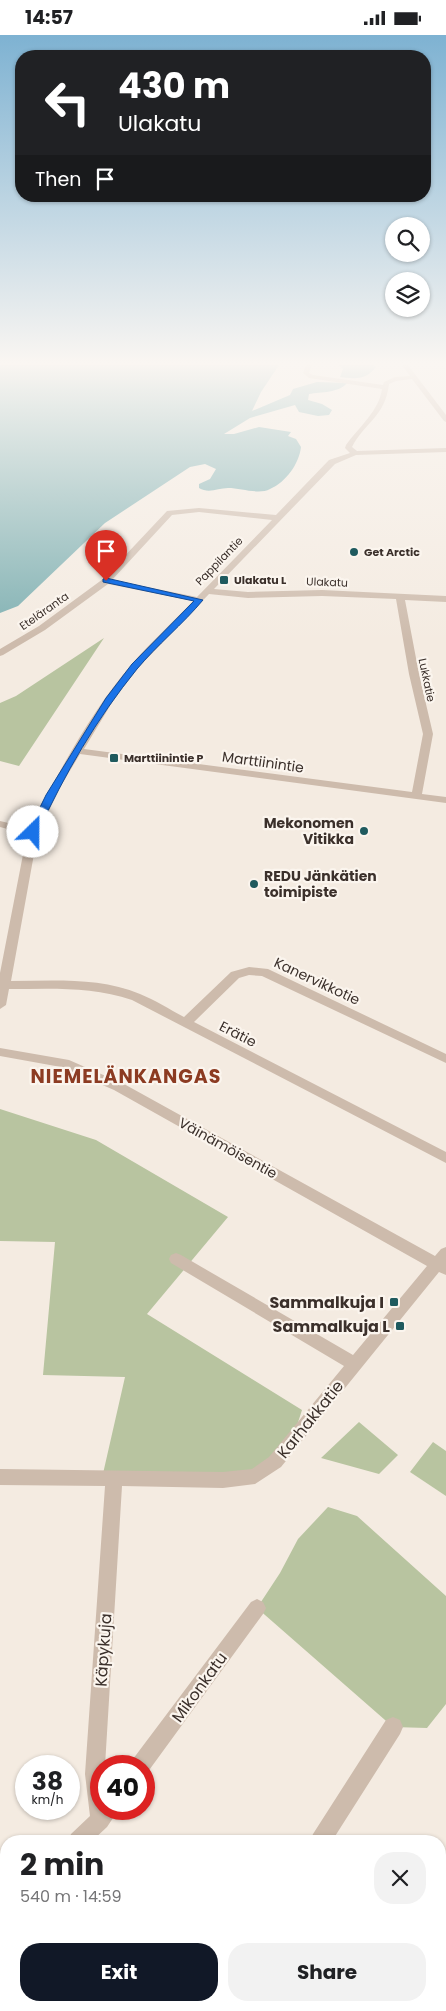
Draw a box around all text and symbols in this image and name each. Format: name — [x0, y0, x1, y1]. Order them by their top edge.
text: 14:57 — [25, 4, 73, 31]
text: 430 m — [118, 61, 230, 110]
icon: left — [35, 70, 100, 135]
text: Ulakatu — [118, 108, 201, 139]
icon: arrive — [91, 165, 119, 193]
text: Then — [35, 166, 81, 193]
map controls — [385, 217, 430, 317]
button: search — [385, 217, 430, 262]
button: layers — [385, 272, 430, 317]
pin — [85, 530, 127, 581]
street label: Pappilantie — [192, 533, 246, 589]
icon: arrive — [92, 537, 120, 565]
place label: Get Arctic — [364, 544, 420, 560]
marker: Get Arctic — [348, 546, 360, 558]
place label: Ulakatu L — [234, 572, 287, 588]
street label: Ulakatu — [306, 573, 348, 591]
marker: Ulakatu L — [218, 574, 230, 586]
street label: Eteläranta — [16, 588, 72, 634]
street label: Lukkatie — [415, 657, 439, 703]
street label: Marttiinintie — [221, 746, 306, 778]
place label: Marttiinintie P — [124, 750, 204, 766]
marker: Marttiinintie P — [108, 752, 120, 764]
position arrow — [6, 805, 58, 857]
place label: Mekonomen Vitikka — [264, 813, 354, 849]
marker: Mekonomen Vitikka — [358, 825, 370, 837]
place label: REDU Jänkätien toimipiste — [264, 866, 377, 902]
marker: REDU Jänkätien toimipiste — [248, 878, 260, 890]
street label: Kanervikkotie — [271, 952, 363, 1010]
street label: Erätie — [216, 1016, 260, 1052]
district label: NIEMELÄNKANGAS — [31, 1063, 221, 1090]
street label: Väinämöisentie — [175, 1113, 281, 1184]
place label: Sammalkuja I — [269, 1291, 384, 1314]
marker: Sammalkuja I — [388, 1296, 400, 1308]
place label: Sammalkuja L — [273, 1315, 390, 1338]
marker: Sammalkuja L — [394, 1320, 406, 1332]
street label: Karhakkatie — [272, 1375, 349, 1463]
street label: Käpykuja — [89, 1613, 118, 1687]
street label: Mikonkatu — [166, 1648, 233, 1727]
speed limit sign: 40 — [90, 1755, 155, 1820]
text: 38 — [32, 1764, 63, 1799]
text: km/h — [32, 1791, 63, 1808]
text: 2 min — [20, 1843, 104, 1886]
button: close — [374, 1852, 426, 1904]
text: 540 m · 14:59 — [20, 1885, 122, 1908]
button: Exit — [20, 1943, 218, 2001]
button: Share — [228, 1943, 426, 2001]

